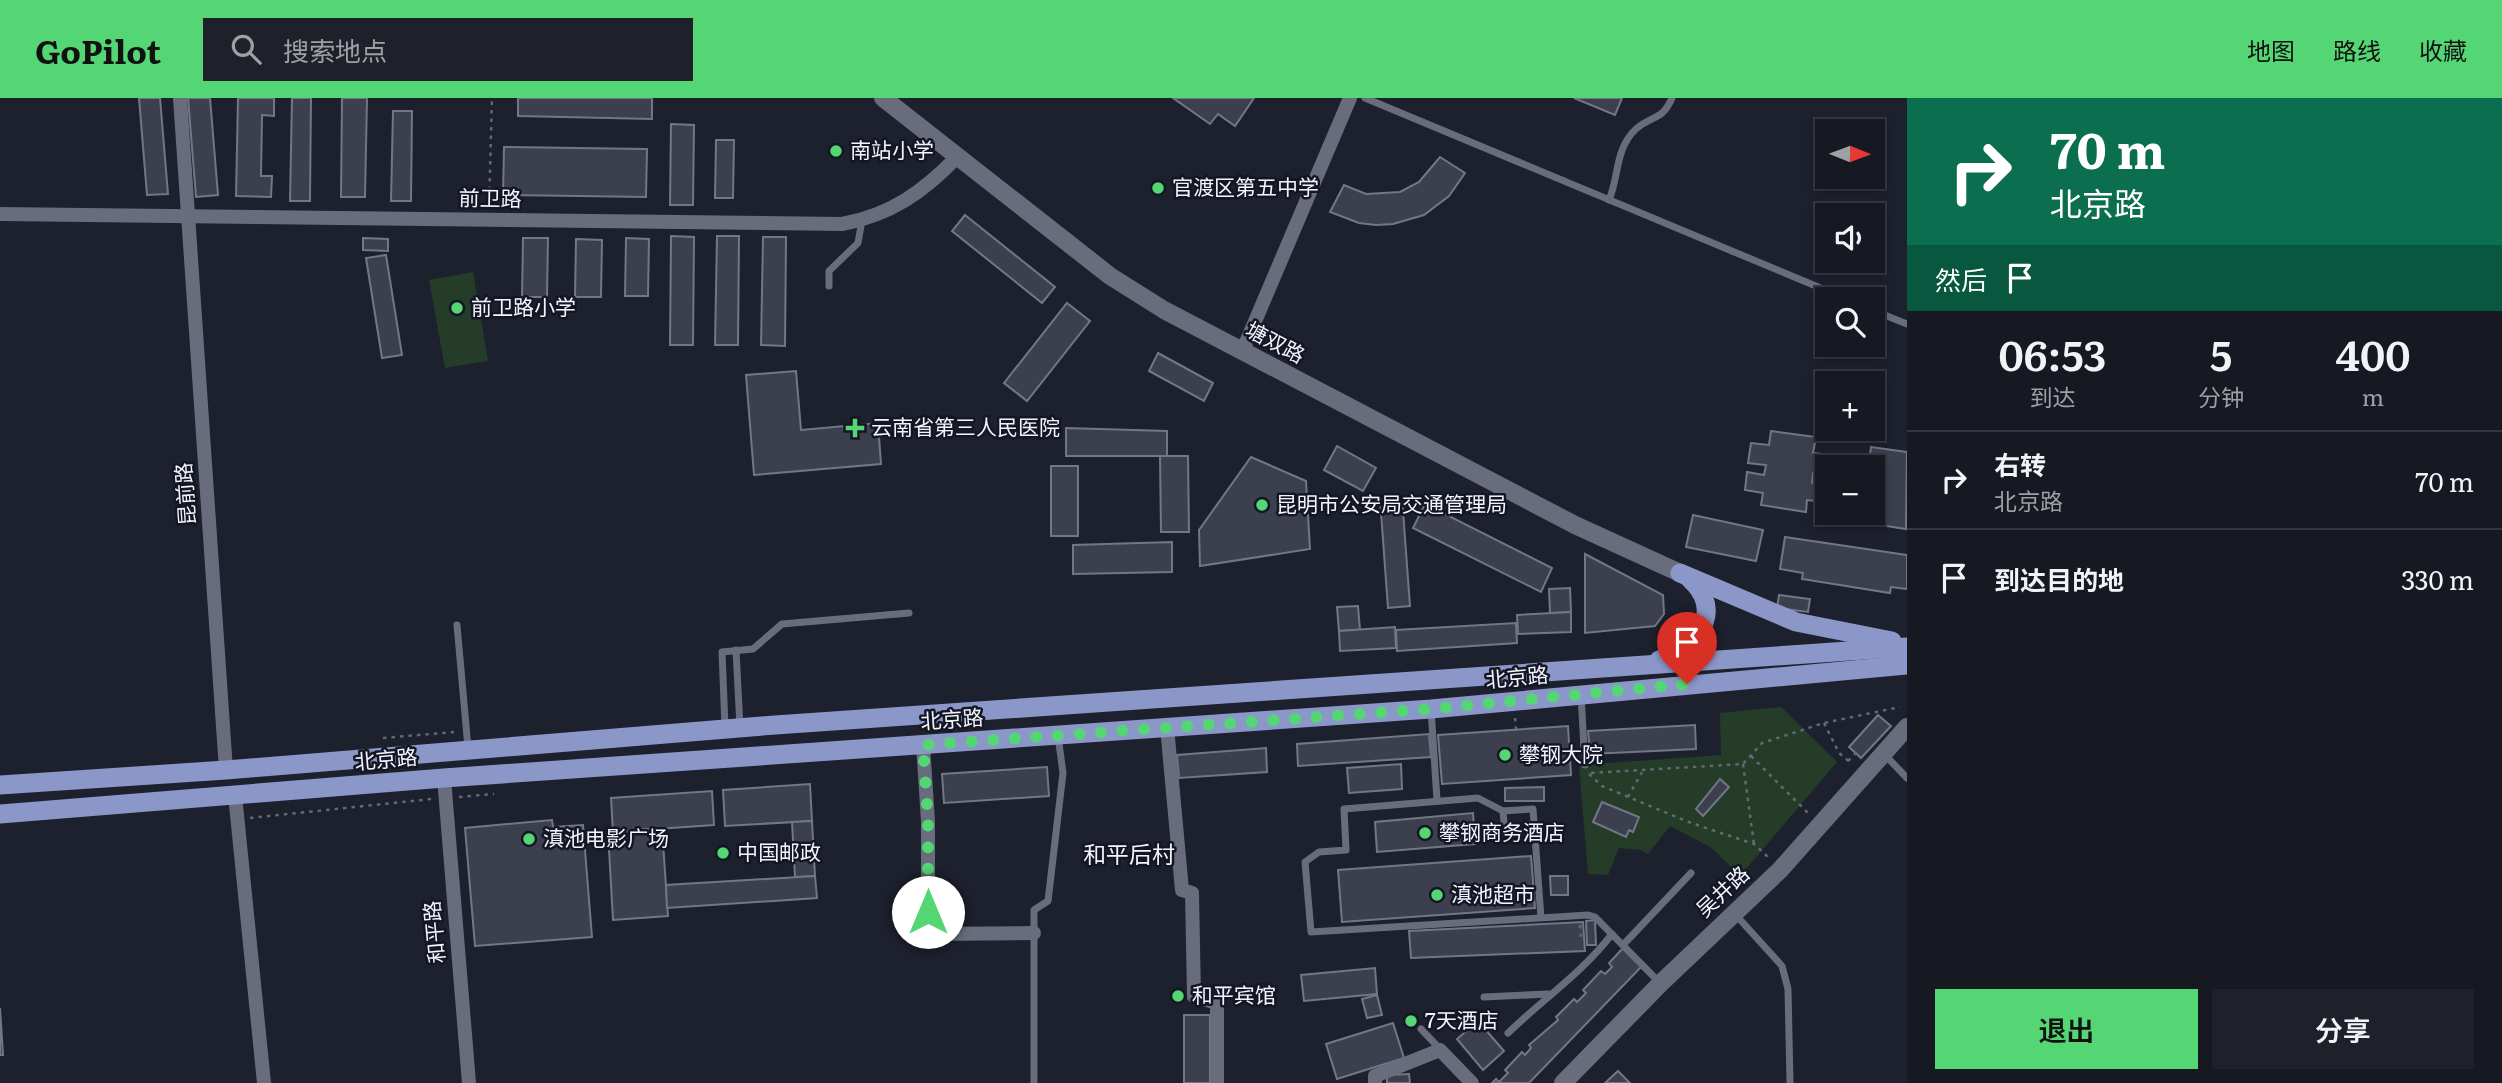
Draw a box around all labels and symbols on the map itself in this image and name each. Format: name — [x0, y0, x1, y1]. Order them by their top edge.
north arrow — [1815, 119, 1885, 189]
place label: 南站小学 — [850, 133, 934, 164]
marker: 南站小学 — [828, 143, 844, 159]
place label: 官渡区第五中学 — [1172, 170, 1319, 201]
street label: 前卫路 — [458, 180, 522, 213]
marker: 官渡区第五中学 — [1150, 180, 1166, 196]
place label: 前卫路小学 — [471, 290, 576, 321]
marker: 前卫路小学 — [449, 300, 465, 316]
street label: 塘双路 — [1241, 312, 1311, 369]
place label: 云南省第三人民医院 — [871, 410, 1060, 441]
marker: 云南省第三人民医院 — [845, 418, 865, 438]
street label: 昆前路 — [166, 462, 201, 527]
place label: 昆明市公安局交通管理局 — [1276, 487, 1507, 518]
marker: 昆明市公安局交通管理局 — [1254, 497, 1270, 513]
pin — [1657, 612, 1717, 684]
street label: 北京路 — [1484, 657, 1550, 694]
street label: 北京路 — [919, 700, 984, 735]
place label: 攀钢大院 — [1519, 737, 1603, 768]
street label: 北京路 — [353, 739, 419, 776]
marker: 攀钢大院 — [1497, 747, 1513, 763]
place label: 攀钢商务酒店 — [1439, 815, 1565, 846]
place label: 滇池电影广场 — [543, 821, 669, 852]
marker: 攀钢商务酒店 — [1417, 825, 1433, 841]
marker: 滇池电影广场 — [521, 831, 537, 847]
place label: 中国邮政 — [737, 835, 821, 866]
district label: 和平后村 — [1083, 836, 1175, 870]
marker: 中国邮政 — [715, 845, 731, 861]
street label: 吴井路 — [1688, 857, 1755, 923]
position arrow — [891, 875, 965, 949]
place label: 滇池超市 — [1451, 877, 1535, 908]
marker: 滇池超市 — [1429, 887, 1445, 903]
street label: 和平路 — [414, 899, 451, 965]
place label: 和平宾馆 — [1192, 978, 1276, 1009]
marker: 和平宾馆 — [1170, 988, 1186, 1004]
place label: 7天酒店 — [1425, 1003, 1499, 1034]
marker: 7天酒店 — [1403, 1013, 1419, 1029]

